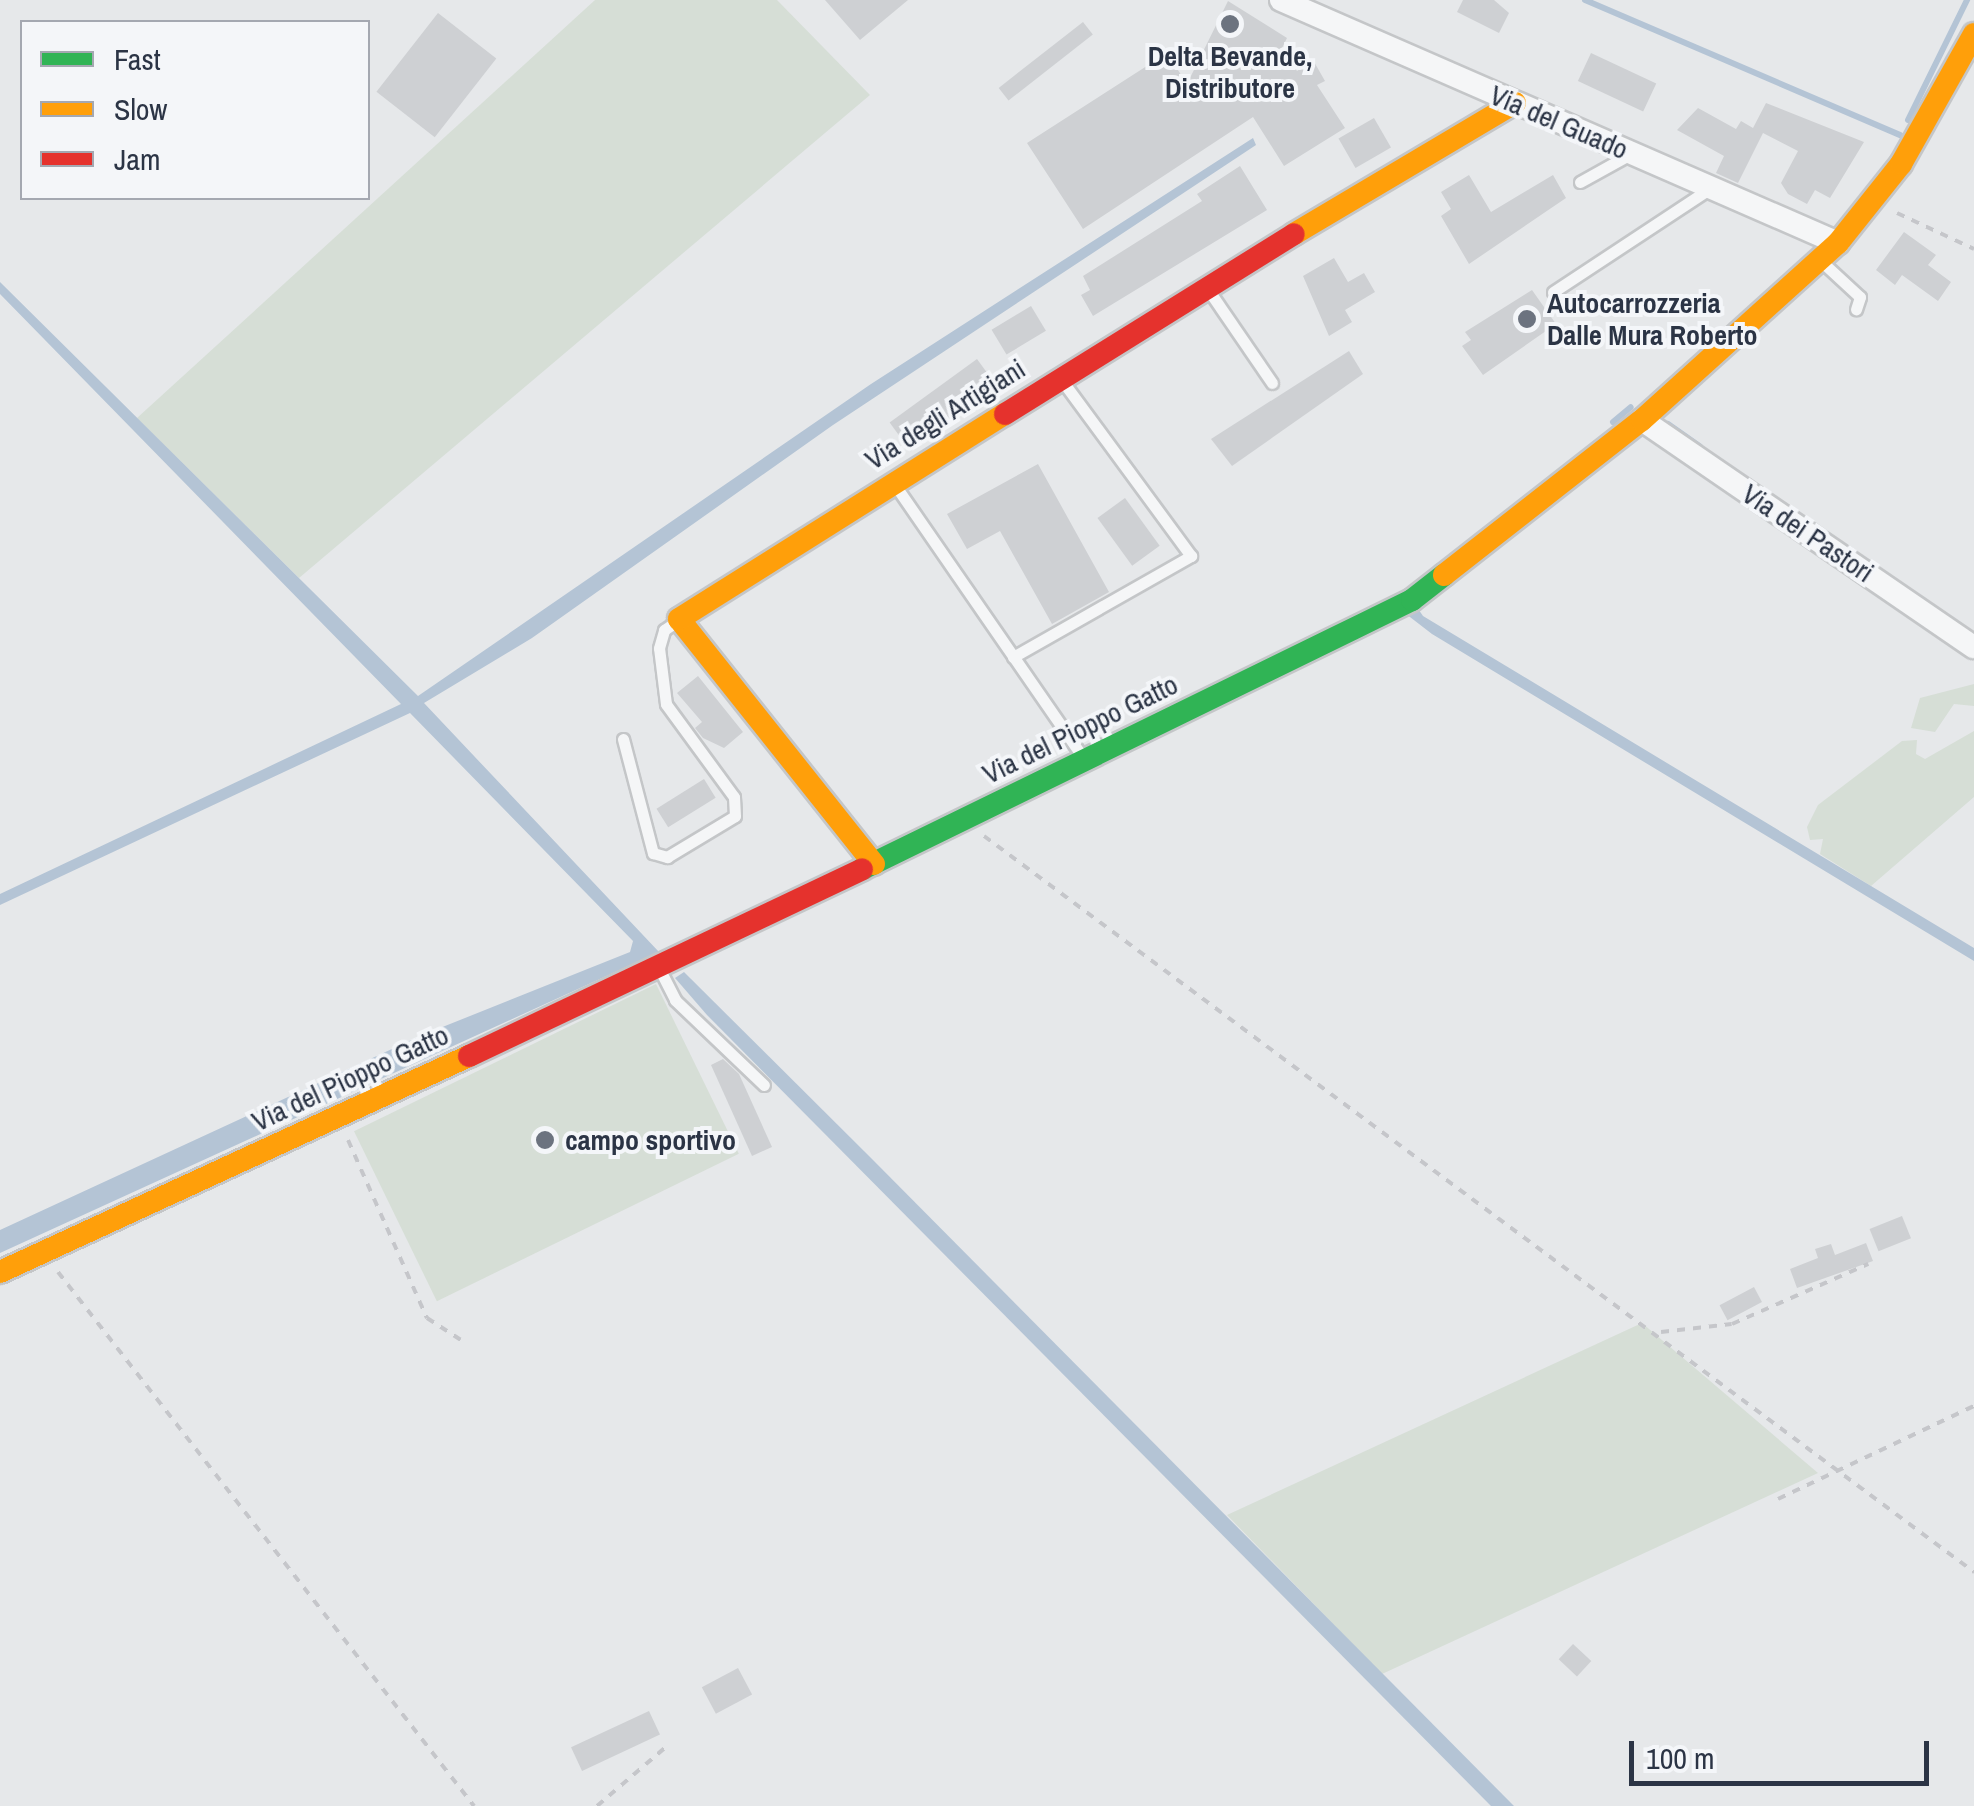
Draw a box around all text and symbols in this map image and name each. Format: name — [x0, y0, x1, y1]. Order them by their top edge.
marker: Delta Bevande, Distributore — [1219, 13, 1241, 35]
legend — [20, 20, 370, 200]
text: Fast — [114, 39, 161, 79]
place label: Delta Bevande, Distributore — [1148, 39, 1312, 105]
street label: Via del Guado — [1485, 78, 1633, 166]
text: Slow — [114, 89, 167, 129]
text: Jam — [114, 139, 160, 179]
place label: Autocarrozzeria Dalle Mura Roberto — [1547, 286, 1758, 352]
marker: Autocarrozzeria Dalle Mura Roberto — [1516, 308, 1538, 330]
street label: Via degli Artigiani — [858, 351, 1032, 477]
street label: Via dei Pastori — [1736, 477, 1880, 589]
street label: Via del Pioppo Gatto — [977, 667, 1183, 791]
street label: Via del Pioppo Gatto — [246, 1018, 454, 1138]
place label: campo sportivo — [565, 1123, 736, 1157]
marker: campo sportivo — [534, 1129, 556, 1151]
scale bar — [1634, 1721, 1934, 1783]
text: 100 m — [1646, 1738, 1714, 1778]

